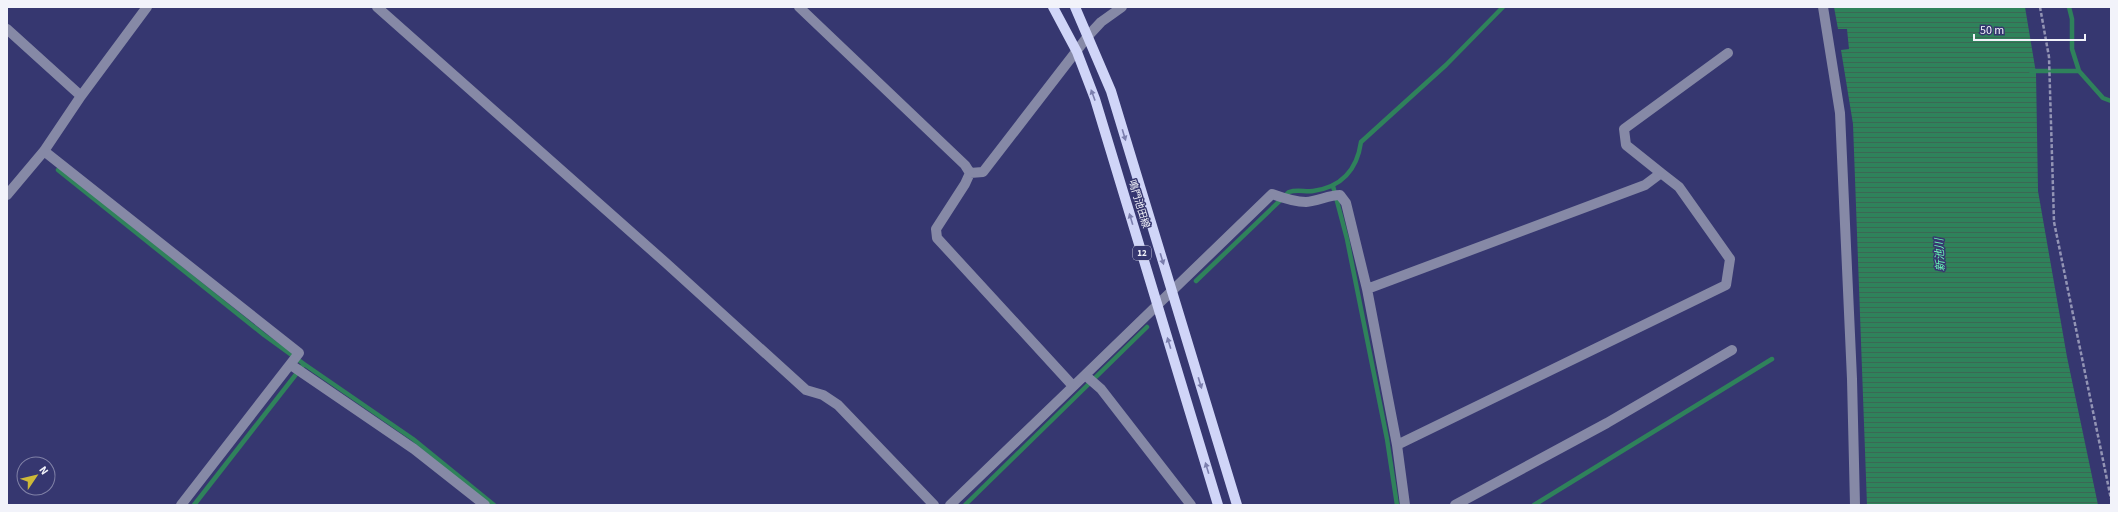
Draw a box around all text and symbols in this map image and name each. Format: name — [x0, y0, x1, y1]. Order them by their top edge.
scale bar — [1974, 16, 2085, 42]
text: 50 m — [1980, 22, 2004, 39]
one-way arrow — [1090, 88, 1096, 100]
one-way arrow — [1121, 129, 1127, 141]
street label: 鳴門池田線 — [1125, 178, 1153, 230]
one-way arrow — [1128, 213, 1134, 225]
water label: 新池川 — [1932, 237, 1948, 272]
road number: 12 — [1133, 246, 1151, 260]
one-way arrow — [1159, 253, 1165, 265]
one-way arrow — [1166, 337, 1172, 349]
one-way arrow — [1197, 378, 1203, 390]
north arrow — [16, 456, 56, 496]
one-way arrow — [1204, 461, 1210, 473]
text: N — [36, 463, 52, 478]

